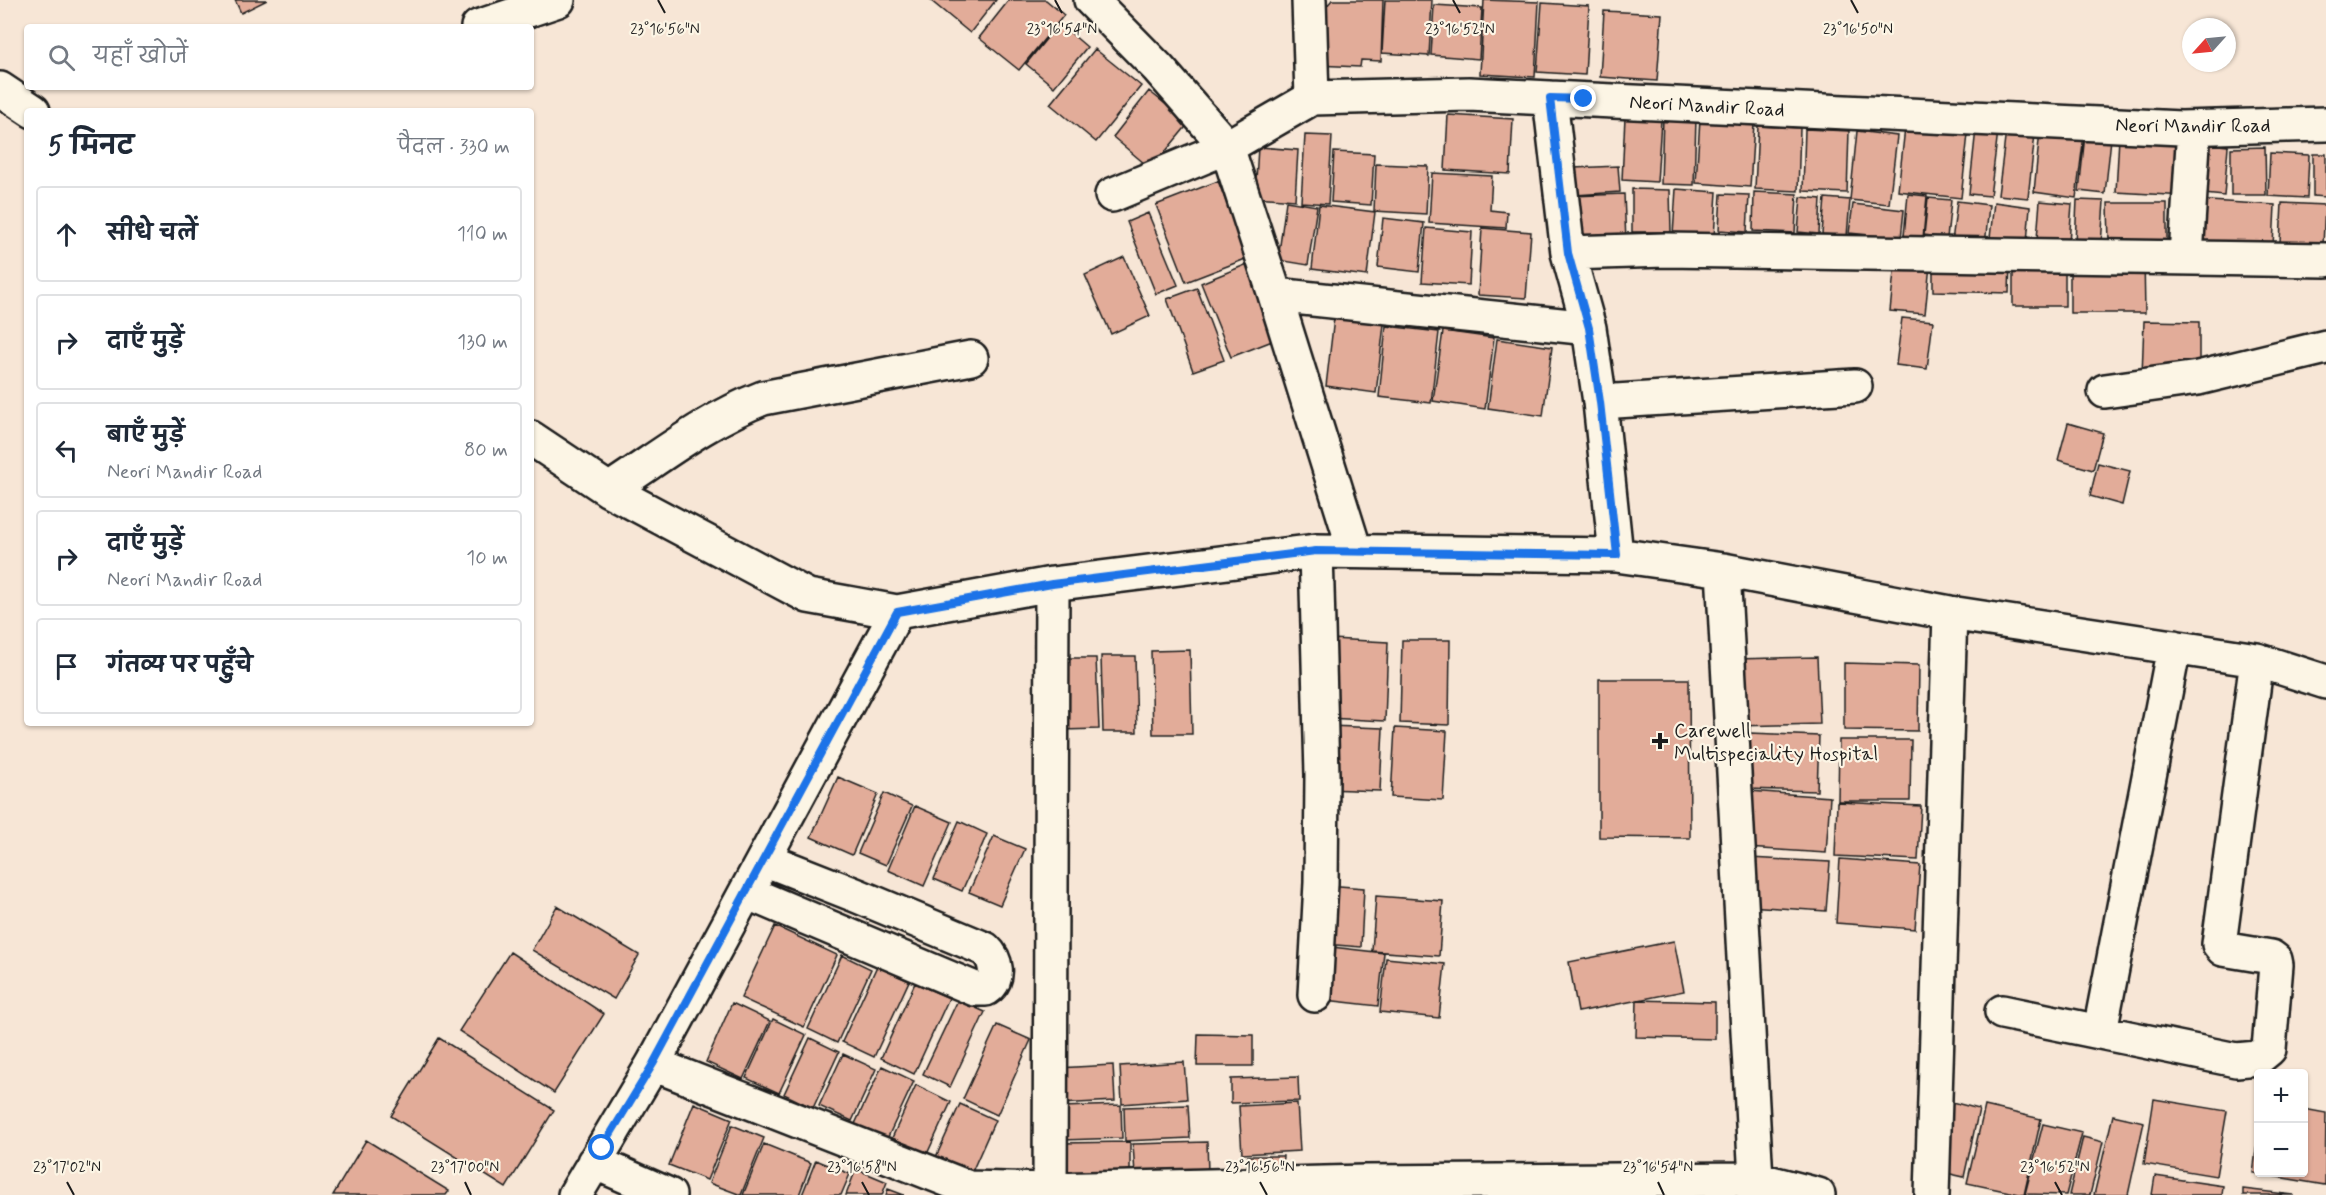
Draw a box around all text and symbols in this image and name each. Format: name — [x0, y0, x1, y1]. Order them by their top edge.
north arrow — [2182, 18, 2236, 72]
text: 23°16'56"N — [630, 20, 700, 40]
text: 23°16'54"N — [1027, 20, 1097, 40]
text: 23°16'52"N — [1425, 20, 1495, 40]
text: 23°16'50"N — [1823, 20, 1893, 40]
search box — [24, 24, 534, 90]
icon: search — [45, 41, 78, 74]
text: यहाँ खोजें — [93, 43, 188, 71]
route end — [1570, 85, 1596, 111]
street label: Neori Mandir Road — [1629, 89, 1785, 124]
street label: Neori Mandir Road — [2115, 113, 2271, 140]
text: 5 मिनट — [48, 130, 134, 164]
text: पैदल · 330 m — [398, 134, 510, 161]
icon: ahead — [50, 218, 83, 251]
text: सीधे चलें — [107, 220, 197, 248]
text: 110 m — [457, 221, 508, 248]
icon: right — [50, 326, 83, 359]
text: दाएँ मुड़ें — [107, 328, 184, 356]
text: 130 m — [457, 329, 508, 356]
text: बाएँ मुड़ें — [107, 422, 185, 450]
icon: left — [50, 434, 83, 467]
text: 80 m — [464, 437, 508, 464]
text: Neori Mandir Road — [107, 459, 262, 486]
text: दाएँ मुड़ें — [107, 530, 184, 558]
icon: right — [50, 542, 83, 575]
text: 10 m — [466, 545, 508, 572]
text: Neori Mandir Road — [107, 567, 262, 594]
icon: arrive — [50, 650, 83, 683]
text: गंतव्य पर पहुँचे — [107, 652, 253, 680]
place label: Carewell Multispeciality Hospital — [1674, 718, 1878, 768]
marker: Carewell Multispeciality Hospital — [1651, 732, 1669, 750]
map controls — [2254, 1069, 2308, 1177]
button: + — [2254, 1069, 2308, 1123]
button: − — [2254, 1123, 2308, 1177]
route start — [588, 1134, 614, 1160]
text: 23°17'02"N — [33, 1158, 101, 1178]
text: 23°17'00"N — [431, 1158, 499, 1178]
text: 23°16'58"N — [827, 1158, 897, 1178]
text: 23°16'56"N — [1225, 1158, 1295, 1178]
text: 23°16'54"N — [1623, 1158, 1693, 1178]
text: 23°16'52"N — [2020, 1158, 2090, 1178]

